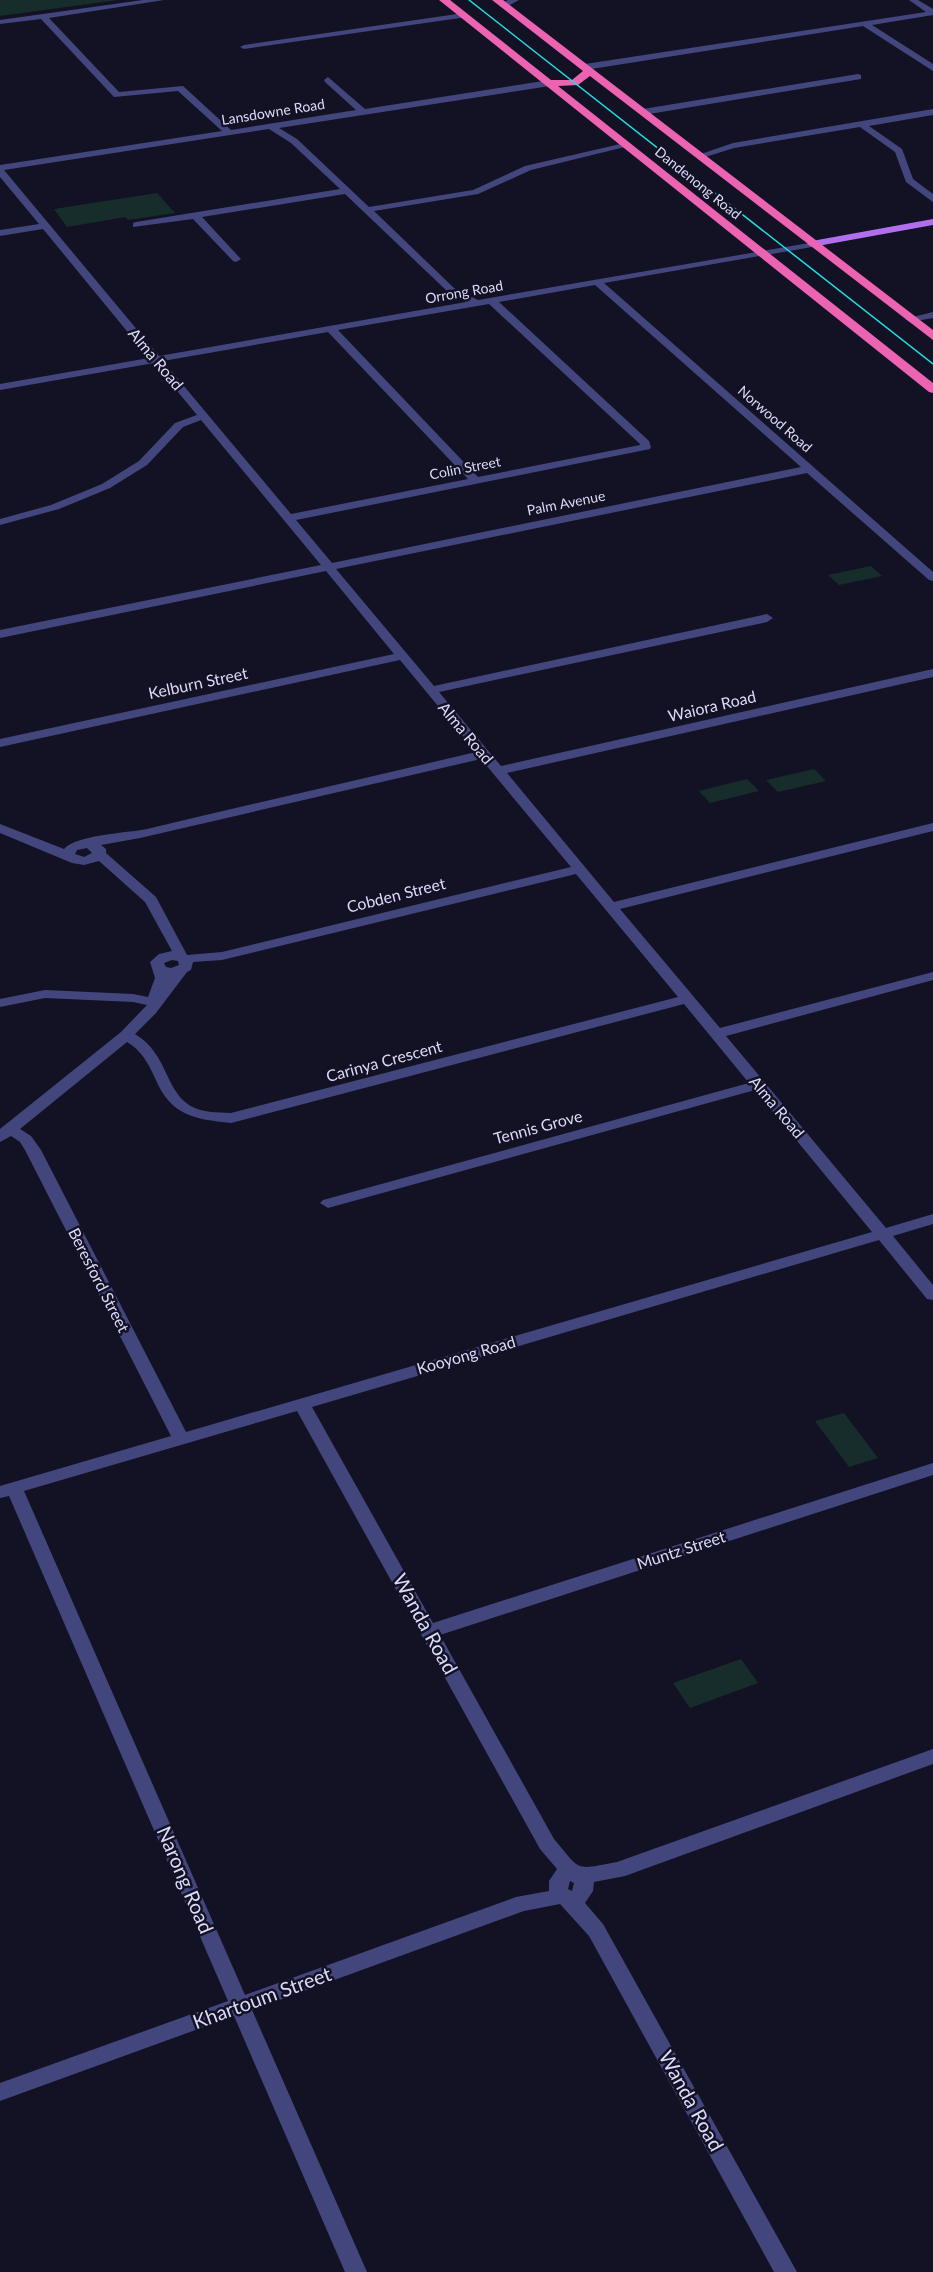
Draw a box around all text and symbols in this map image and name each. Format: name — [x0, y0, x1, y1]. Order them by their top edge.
street label: Lansdowne Road — [220, 95, 326, 128]
street label: Dandenong Road — [652, 143, 745, 223]
street label: Orrong Road — [424, 276, 504, 307]
street label: Alma Road — [125, 324, 188, 394]
street label: Norwood Road — [735, 382, 816, 455]
street label: Colin Street — [428, 452, 502, 483]
street label: Palm Avenue — [525, 487, 607, 518]
street label: Kelburn Street — [146, 663, 250, 702]
street label: Waiora Road — [666, 686, 758, 725]
street label: Alma Road — [435, 698, 498, 768]
street label: Cobden Street — [345, 873, 447, 916]
street label: Carinya Crescent — [324, 1036, 444, 1085]
street label: Alma Road — [746, 1072, 809, 1142]
street label: Tennis Grove — [491, 1106, 584, 1147]
street label: Beresford Street — [65, 1224, 134, 1335]
street label: Kooyong Road — [414, 1331, 517, 1378]
street label: Muntz Street — [634, 1526, 728, 1573]
street label: Wanda Road — [388, 1569, 463, 1678]
street label: Narong Road — [153, 1822, 219, 1937]
street label: Khartoum Street — [189, 1961, 334, 2033]
street label: Wanda Road — [654, 2046, 729, 2155]

